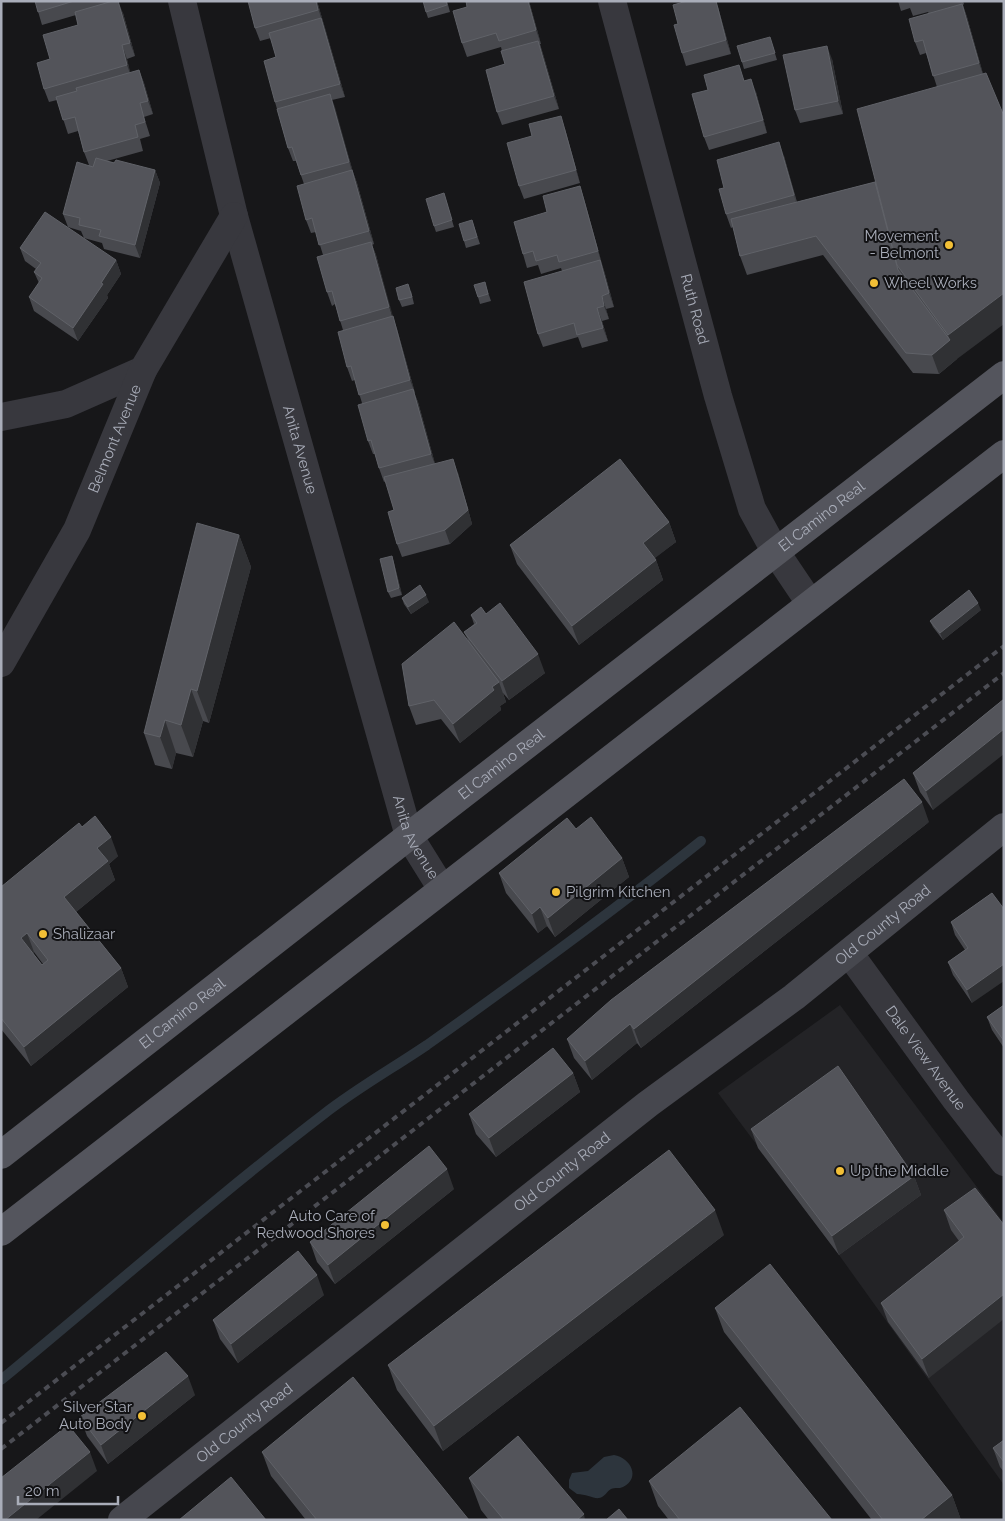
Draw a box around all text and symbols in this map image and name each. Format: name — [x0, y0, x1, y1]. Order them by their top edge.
place label: Movement - Belmont — [865, 227, 939, 262]
marker: Movement - Belmont — [943, 239, 955, 251]
street label: Ruth Road — [677, 272, 713, 346]
place label: Wheel Works — [884, 274, 977, 292]
marker: Wheel Works — [868, 277, 880, 289]
street label: Belmont Avenue — [84, 382, 145, 495]
street label: Anita Avenue — [279, 403, 321, 496]
street label: El Camino Real — [775, 477, 869, 555]
street label: El Camino Real — [455, 725, 549, 803]
street label: Anita Avenue — [389, 793, 443, 883]
street label: Old County Road — [831, 881, 934, 969]
place label: Pilgrim Kitchen — [566, 883, 670, 901]
marker: Pilgrim Kitchen — [550, 886, 562, 898]
place label: Shalizaar — [53, 925, 116, 943]
marker: Shalizaar — [37, 928, 49, 940]
street label: El Camino Real — [136, 974, 230, 1053]
street label: Dale View Avenue — [881, 1002, 970, 1114]
street label: Old County Road — [510, 1128, 614, 1216]
place label: Up the Middle — [850, 1162, 949, 1180]
marker: Up the Middle — [834, 1165, 846, 1177]
place label: Auto Care of Redwood Shores — [257, 1207, 376, 1242]
marker: Auto Care of Redwood Shores — [379, 1219, 391, 1231]
street label: Old County Road — [193, 1380, 296, 1467]
place label: Silver Star Auto Body — [59, 1398, 133, 1433]
marker: Silver Star Auto Body — [136, 1410, 148, 1422]
scale bar — [18, 1474, 118, 1506]
text: 20 m — [25, 1482, 60, 1500]

